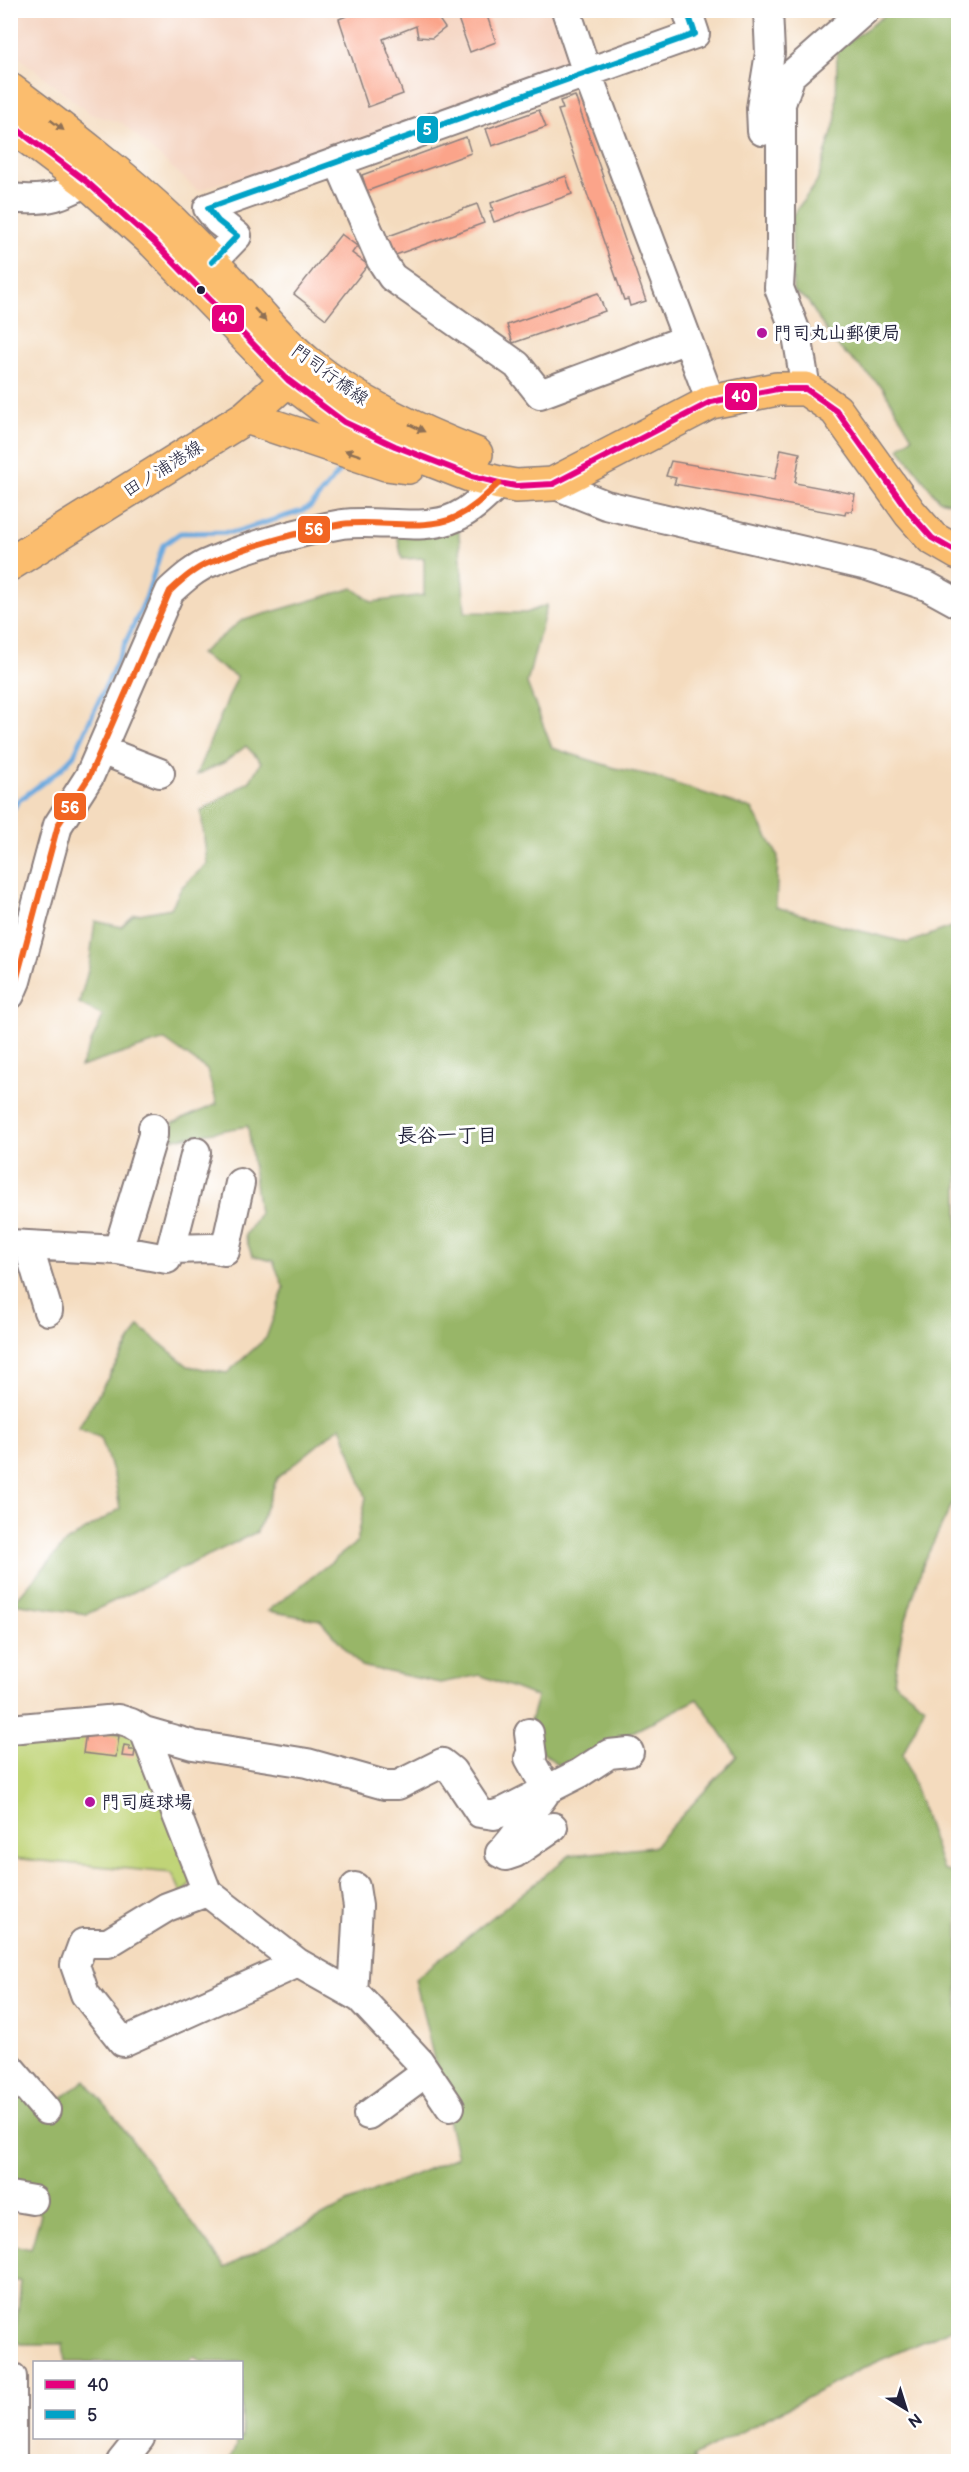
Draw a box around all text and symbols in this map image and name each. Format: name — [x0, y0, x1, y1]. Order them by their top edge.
line badge: 5 — [416, 115, 439, 144]
one-way arrow — [49, 119, 64, 131]
text: 5 — [422, 121, 432, 140]
unlabelled marker — [195, 284, 207, 296]
line badge: 40 — [211, 304, 245, 333]
one-way arrow — [253, 308, 267, 323]
text: 40 — [218, 310, 238, 329]
place label: 門司丸山郵便局 — [774, 323, 900, 344]
marker: 門司丸山郵便局 — [755, 326, 769, 340]
street label: 門司行橋線 — [287, 340, 373, 410]
line badge: 40 — [724, 382, 758, 411]
text: 40 — [731, 388, 751, 407]
one-way arrow — [409, 423, 426, 433]
street label: 田ノ浦港線 — [119, 436, 207, 502]
one-way arrow — [344, 448, 362, 457]
line badge: 56 — [297, 515, 331, 544]
text: 56 — [305, 521, 324, 540]
line badge: 56 — [53, 792, 87, 821]
text: 56 — [61, 799, 80, 818]
district label: 長谷一丁目 — [397, 1124, 497, 1148]
place label: 門司庭球場 — [102, 1792, 192, 1813]
marker: 門司庭球場 — [83, 1795, 97, 1809]
legend — [33, 2361, 243, 2439]
text: 40 — [87, 2375, 109, 2396]
north arrow — [876, 2379, 936, 2439]
text: 5 — [87, 2405, 97, 2426]
text: N — [904, 2408, 925, 2431]

